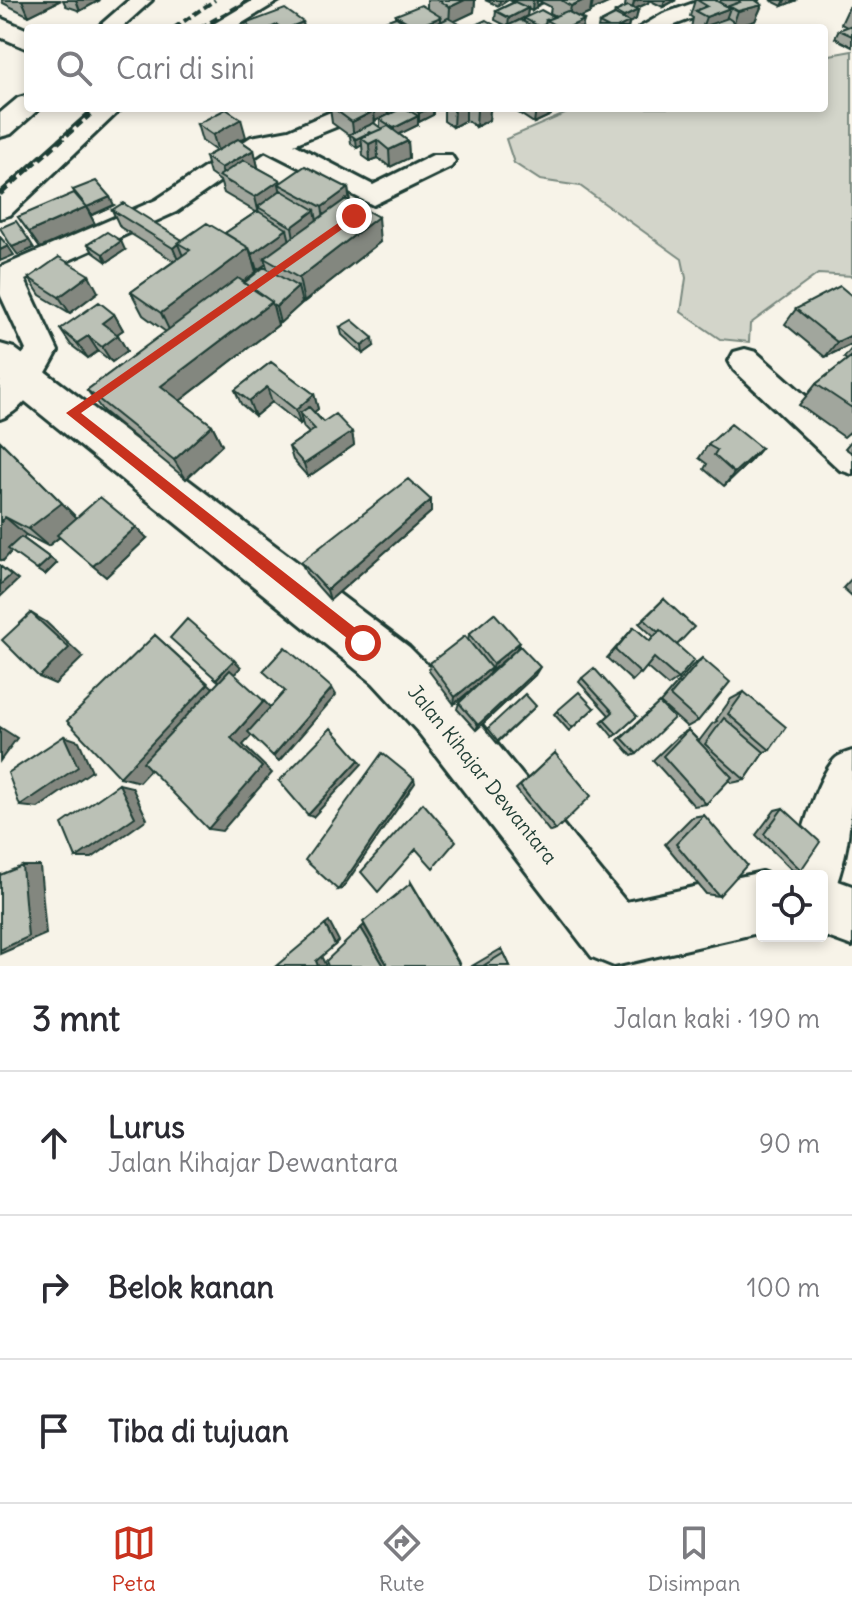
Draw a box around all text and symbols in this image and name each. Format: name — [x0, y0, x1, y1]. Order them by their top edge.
search box — [24, 24, 828, 112]
icon: search — [52, 46, 96, 90]
text: Cari di sini — [116, 49, 255, 87]
route end — [336, 198, 372, 234]
route start — [345, 625, 381, 661]
street label: Jalan Kihajar Dewantara — [403, 679, 563, 869]
map controls — [756, 870, 828, 942]
button: locate — [756, 870, 828, 942]
text: 3 mnt — [32, 997, 120, 1040]
text: Jalan kaki · 190 m — [614, 1002, 820, 1035]
text: Lurus — [108, 1108, 185, 1146]
icon: ahead — [32, 1121, 76, 1165]
text: 90 m — [759, 1127, 820, 1160]
text: Jalan Kihajar Dewantara — [108, 1146, 398, 1179]
icon: right — [32, 1265, 76, 1309]
text: Belok kanan — [108, 1268, 274, 1306]
text: 100 m — [746, 1271, 820, 1304]
icon: arrive — [32, 1409, 76, 1453]
text: Tiba di tujuan — [108, 1412, 289, 1450]
tab: Peta — [112, 1521, 156, 1597]
tab: Rute — [379, 1521, 425, 1597]
tab: Disimpan — [648, 1521, 740, 1597]

